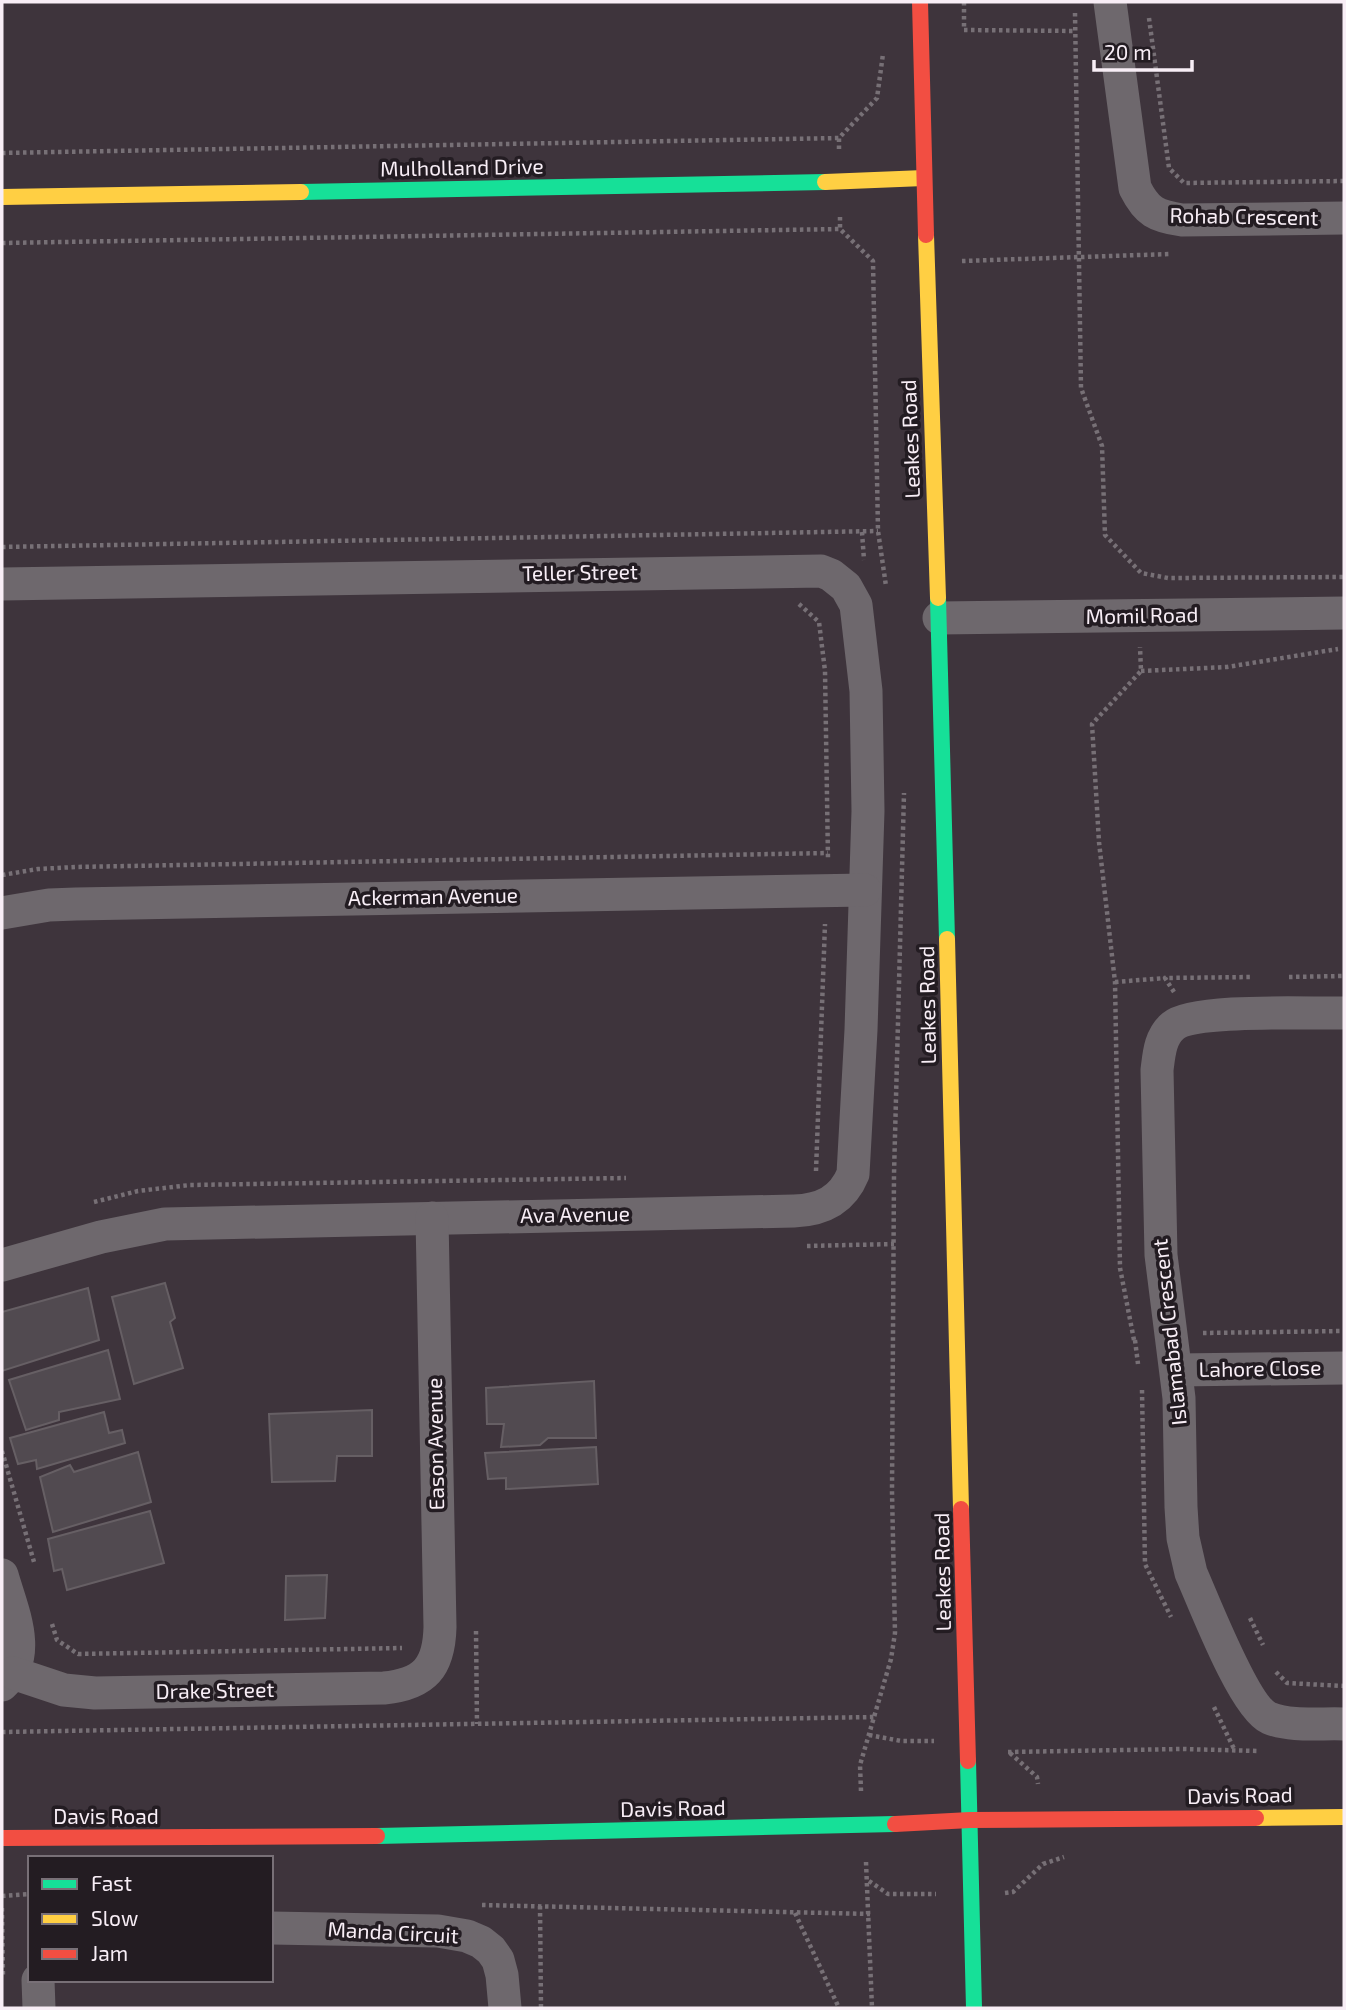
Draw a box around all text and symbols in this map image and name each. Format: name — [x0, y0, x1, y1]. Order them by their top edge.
scale bar — [1094, 28, 1192, 72]
text: 20 m — [1104, 39, 1152, 64]
street label: Mulholland Drive — [380, 153, 544, 180]
street label: Rohab Crescent — [1169, 202, 1319, 229]
street label: Leakes Road — [895, 379, 924, 499]
street label: Teller Street — [522, 558, 638, 585]
street label: Momil Road — [1085, 601, 1199, 628]
street label: Ackerman Avenue — [348, 882, 518, 909]
street label: Leakes Road — [913, 945, 940, 1065]
street label: Ava Avenue — [520, 1200, 630, 1227]
street label: Islamabad Crescent — [1146, 1238, 1191, 1427]
street label: Lahore Close — [1198, 1354, 1322, 1381]
street label: Eason Avenue — [421, 1377, 448, 1511]
street label: Leakes Road — [928, 1512, 955, 1632]
street label: Drake Street — [155, 1676, 274, 1703]
street label: Davis Road — [1187, 1781, 1293, 1808]
street label: Davis Road — [620, 1794, 726, 1821]
street label: Davis Road — [53, 1803, 159, 1828]
legend — [28, 1856, 273, 1982]
text: Fast — [91, 1870, 132, 1895]
text: Slow — [91, 1905, 138, 1930]
street label: Manda Circuit — [327, 1916, 459, 1947]
text: Jam — [91, 1940, 128, 1965]

